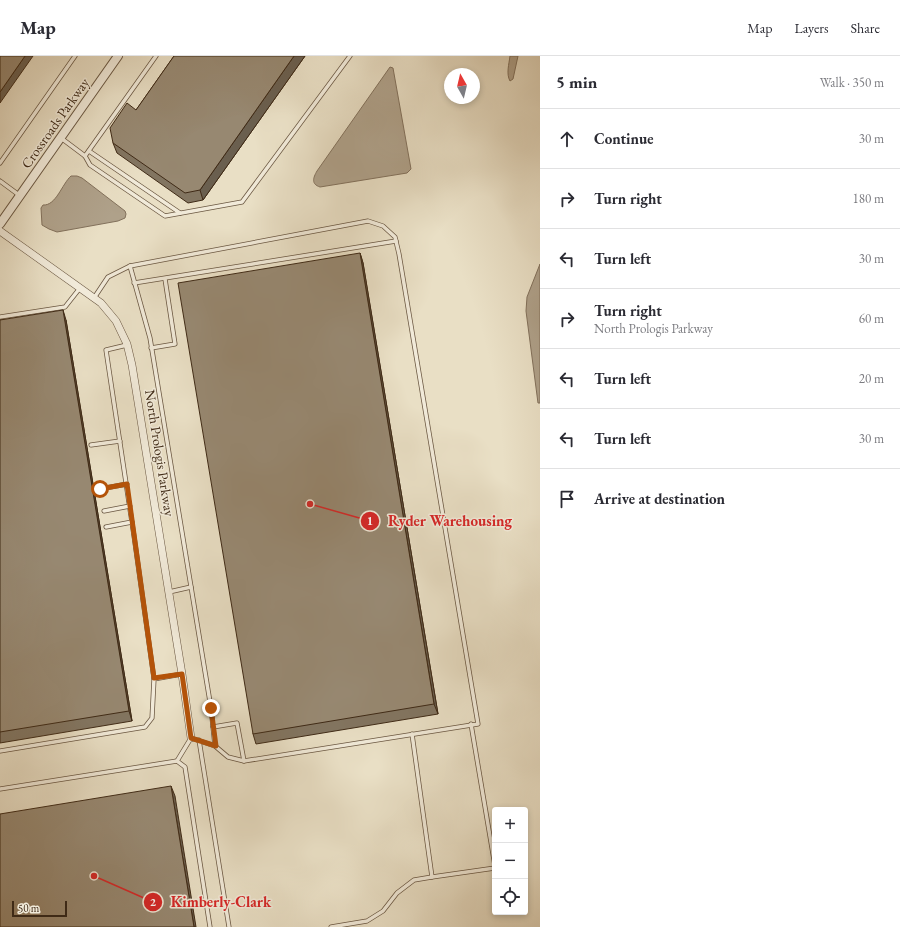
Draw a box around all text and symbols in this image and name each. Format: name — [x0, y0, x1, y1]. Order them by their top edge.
text: Map — [20, 15, 56, 40]
text: Map — [747, 19, 772, 37]
text: Layers — [794, 19, 829, 37]
text: Share — [851, 19, 880, 37]
north arrow — [444, 68, 480, 104]
text: 5 min — [556, 71, 597, 93]
street label: Crossroads Parkway — [17, 73, 93, 172]
text: Walk · 350 m — [820, 74, 884, 91]
icon: ahead — [556, 128, 578, 150]
text: Continue — [594, 129, 654, 148]
text: 30 m — [859, 130, 884, 147]
icon: right — [556, 188, 578, 210]
text: Turn right — [594, 189, 662, 208]
text: 180 m — [853, 190, 884, 207]
icon: left — [556, 248, 578, 270]
text: Turn left — [594, 249, 651, 268]
text: 30 m — [859, 250, 884, 267]
text: Turn right — [594, 301, 662, 320]
icon: right — [556, 308, 578, 330]
text: 60 m — [859, 310, 884, 327]
text: North Prologis Parkway — [594, 320, 713, 337]
icon: left — [556, 368, 578, 390]
text: Turn left — [594, 369, 651, 388]
text: 20 m — [859, 370, 884, 387]
street label: North Prologis Parkway — [141, 388, 179, 519]
icon: left — [556, 428, 578, 450]
text: Turn left — [594, 429, 651, 448]
text: 30 m — [859, 430, 884, 447]
route start — [91, 480, 109, 498]
icon: arrive — [556, 488, 578, 510]
text: Arrive at destination — [594, 489, 725, 508]
callout: Ryder Warehousing — [360, 508, 520, 535]
text: Ryder Warehousing — [388, 511, 513, 530]
text: 1 — [367, 513, 373, 529]
route end — [202, 699, 220, 717]
map controls — [492, 807, 528, 915]
button: + — [492, 807, 528, 843]
button: − — [492, 843, 528, 879]
button: locate — [492, 879, 528, 915]
callout: Kimberly-Clark — [143, 889, 279, 916]
text: Kimberly-Clark — [171, 892, 272, 911]
text: 2 — [150, 894, 157, 910]
scale bar — [12, 899, 67, 918]
text: 50 m — [18, 901, 39, 915]

